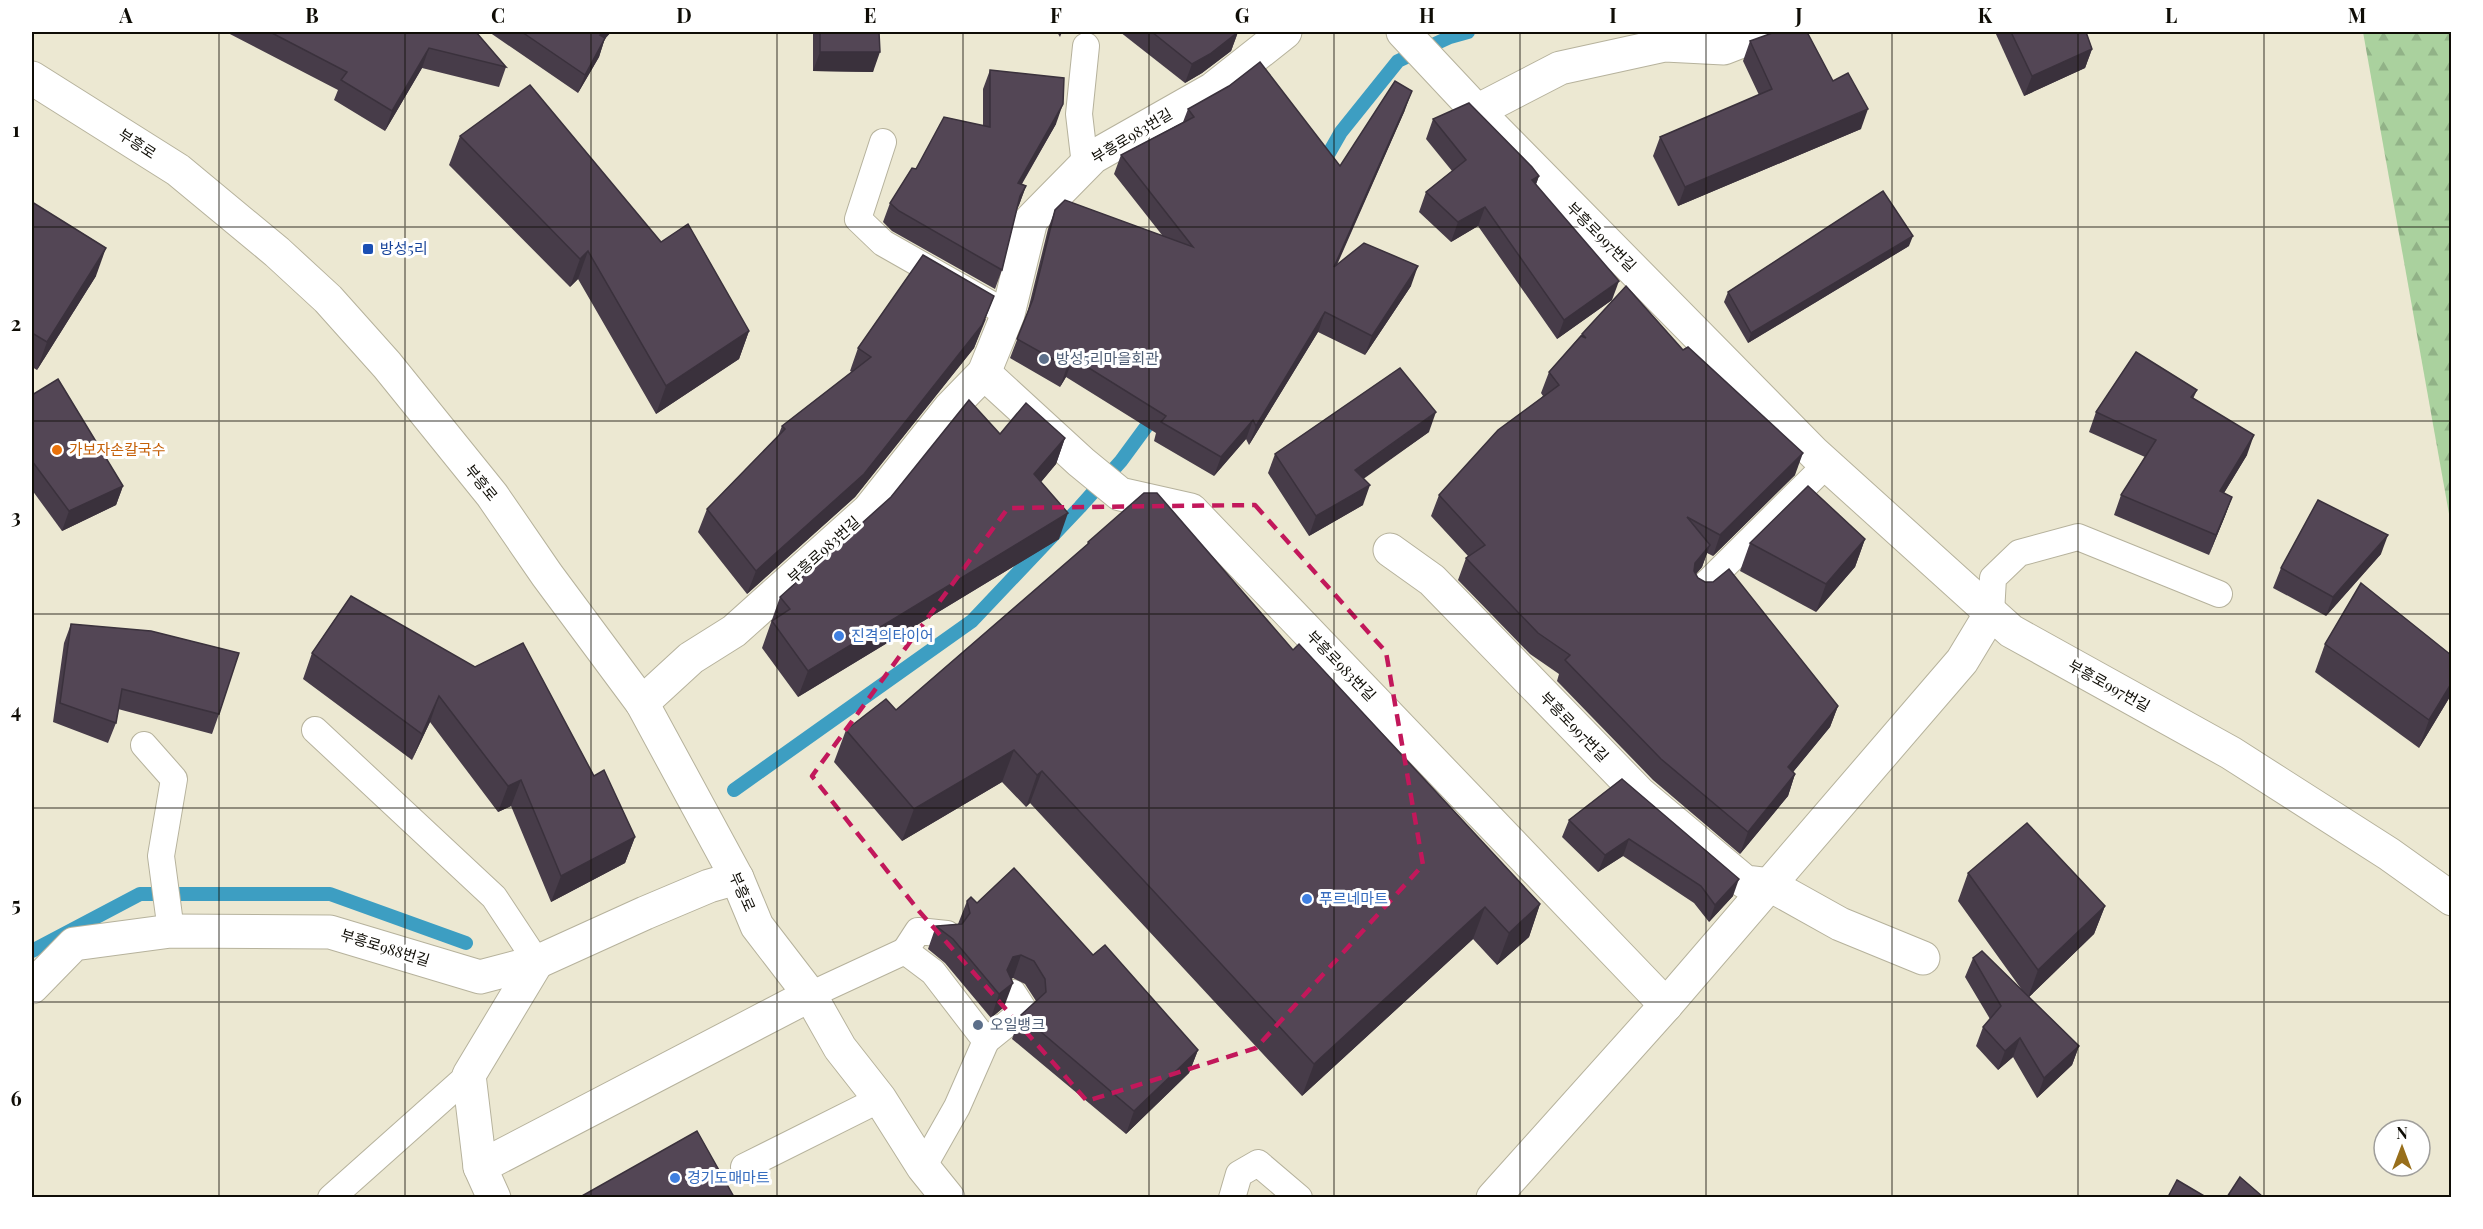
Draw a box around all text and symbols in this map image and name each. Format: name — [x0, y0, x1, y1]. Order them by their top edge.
text: A — [118, 1, 133, 28]
text: B — [305, 1, 319, 28]
text: C — [491, 1, 505, 28]
text: D — [676, 1, 692, 28]
text: E — [864, 1, 876, 28]
text: F — [1050, 1, 1062, 28]
text: G — [1235, 1, 1250, 28]
text: H — [1419, 1, 1435, 28]
text: I — [1609, 1, 1617, 28]
text: J — [1794, 1, 1803, 28]
text: K — [1978, 1, 1993, 28]
text: L — [2165, 1, 2177, 28]
text: M — [2348, 1, 2366, 28]
street label: 부흥로983번길 — [1087, 103, 1176, 167]
text: 1 — [12, 115, 20, 142]
street label: 부흥로 — [115, 123, 160, 163]
street label: 부흥로997번길 — [1563, 197, 1641, 275]
place label: 방성5리 — [380, 238, 428, 258]
marker: 방성5리 — [361, 242, 375, 256]
text: 2 — [11, 309, 21, 336]
place label: 방성5리마을회관 — [1056, 348, 1159, 368]
marker: 방성5리마을회관 — [1037, 352, 1051, 366]
place label: 가보자손칼국수 — [69, 439, 166, 459]
marker: 가보자손칼국수 — [50, 443, 64, 457]
street label: 부흥로 — [461, 460, 503, 505]
text: 3 — [11, 502, 21, 529]
street label: 부흥로983번길 — [783, 511, 864, 587]
place label: 진격의타이어 — [851, 625, 934, 645]
street label: 부흥로983번길 — [1303, 626, 1381, 705]
marker: 진격의타이어 — [832, 629, 846, 643]
street label: 부흥로997번길 — [2065, 654, 2154, 716]
street label: 부흥로997번길 — [1536, 687, 1613, 766]
text: 4 — [11, 696, 21, 723]
street label: 부흥로 — [725, 869, 760, 915]
place label: 푸르네마트 — [1319, 888, 1388, 908]
text: 5 — [11, 890, 21, 917]
marker: 푸르네마트 — [1300, 892, 1314, 906]
street label: 부흥로988번길 — [338, 924, 432, 970]
place label: 오일뱅크 — [990, 1014, 1045, 1034]
marker: 오일뱅크 — [971, 1018, 985, 1032]
text: 6 — [10, 1084, 22, 1111]
north arrow — [2372, 1118, 2432, 1178]
text: N — [2396, 1122, 2408, 1143]
place label: 경기도매마트 — [687, 1167, 770, 1187]
marker: 경기도매마트 — [668, 1171, 682, 1185]

